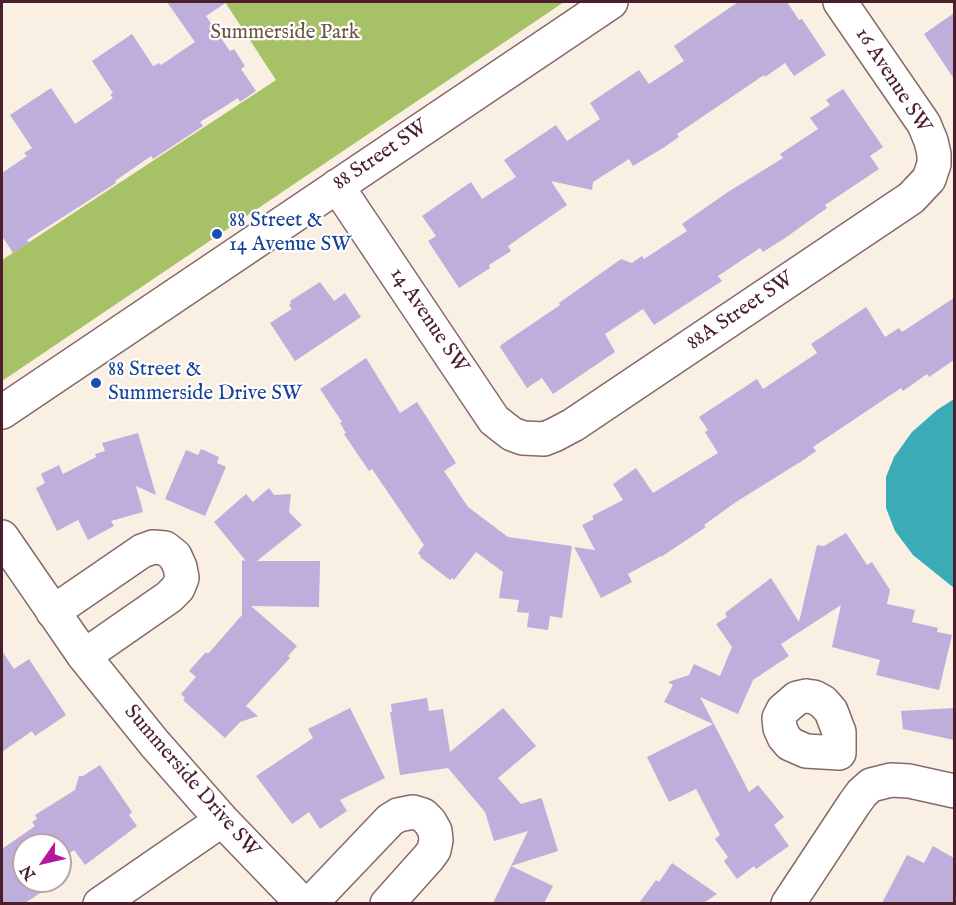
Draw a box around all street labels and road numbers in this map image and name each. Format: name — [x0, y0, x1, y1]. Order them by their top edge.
street label: 16 Avenue SW — [849, 23, 935, 139]
street label: 88 Street SW — [329, 115, 433, 197]
street label: 14 Avenue SW — [383, 263, 473, 379]
street label: 88A Street SW — [683, 267, 799, 357]
street label: Summerside Drive SW — [118, 701, 264, 863]

